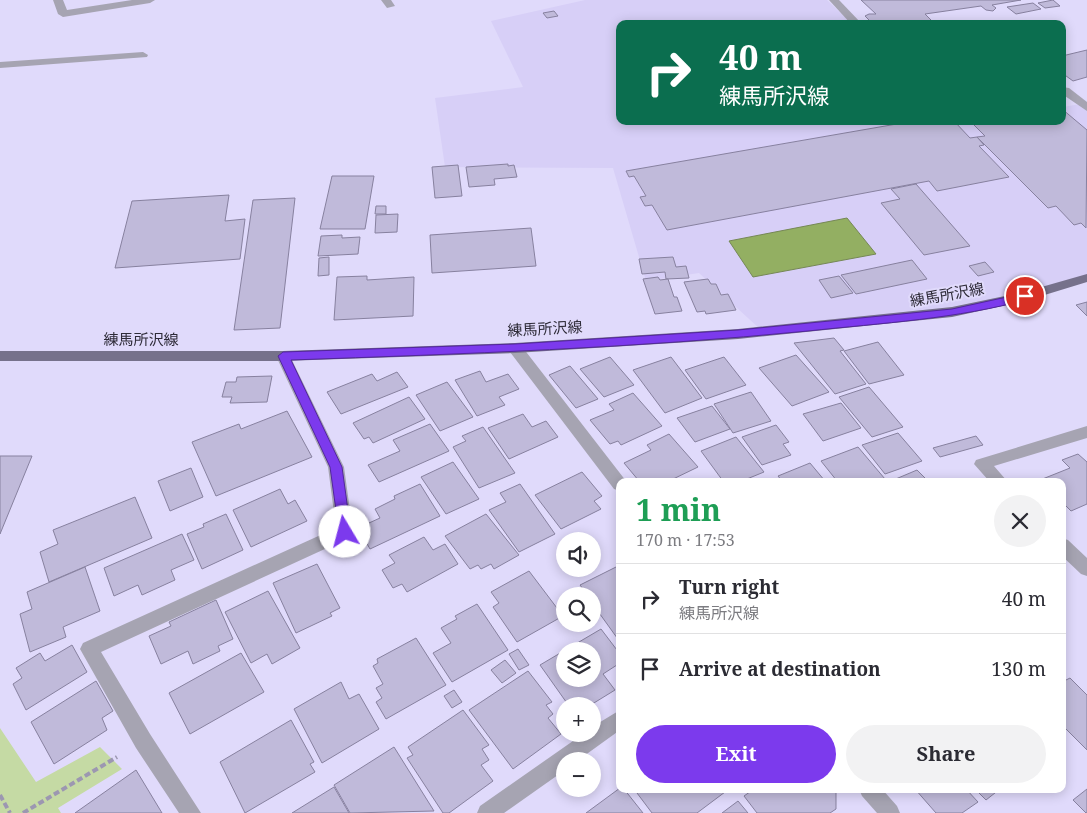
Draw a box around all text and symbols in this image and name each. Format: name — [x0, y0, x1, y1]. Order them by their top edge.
text: 40 m — [719, 33, 802, 80]
icon: right — [636, 40, 701, 105]
text: 練馬所沢線 — [719, 80, 829, 110]
pin — [1004, 275, 1046, 317]
street label: 練馬所沢線 — [908, 278, 986, 310]
icon: arrive — [1011, 282, 1039, 310]
street label: 練馬所沢線 — [507, 316, 583, 340]
street label: 練馬所沢線 — [103, 329, 179, 349]
text: 1 min — [636, 489, 721, 530]
button: close — [994, 495, 1046, 547]
position arrow — [318, 505, 370, 557]
text: 170 m · 17:53 — [636, 529, 735, 551]
map controls — [556, 532, 601, 797]
button: sound — [556, 532, 601, 577]
text: Turn right — [679, 574, 779, 600]
icon: right — [636, 585, 664, 613]
text: 40 m — [1002, 586, 1046, 612]
button: search — [556, 587, 601, 632]
text: 練馬所沢線 — [679, 602, 759, 624]
button: layers — [556, 642, 601, 687]
icon: arrive — [636, 655, 664, 683]
text: Arrive at destination — [679, 656, 881, 682]
text: 130 m — [991, 656, 1046, 682]
button: + — [556, 697, 601, 742]
button: Exit — [636, 725, 836, 783]
button: Share — [846, 725, 1046, 783]
button: − — [556, 752, 601, 797]

